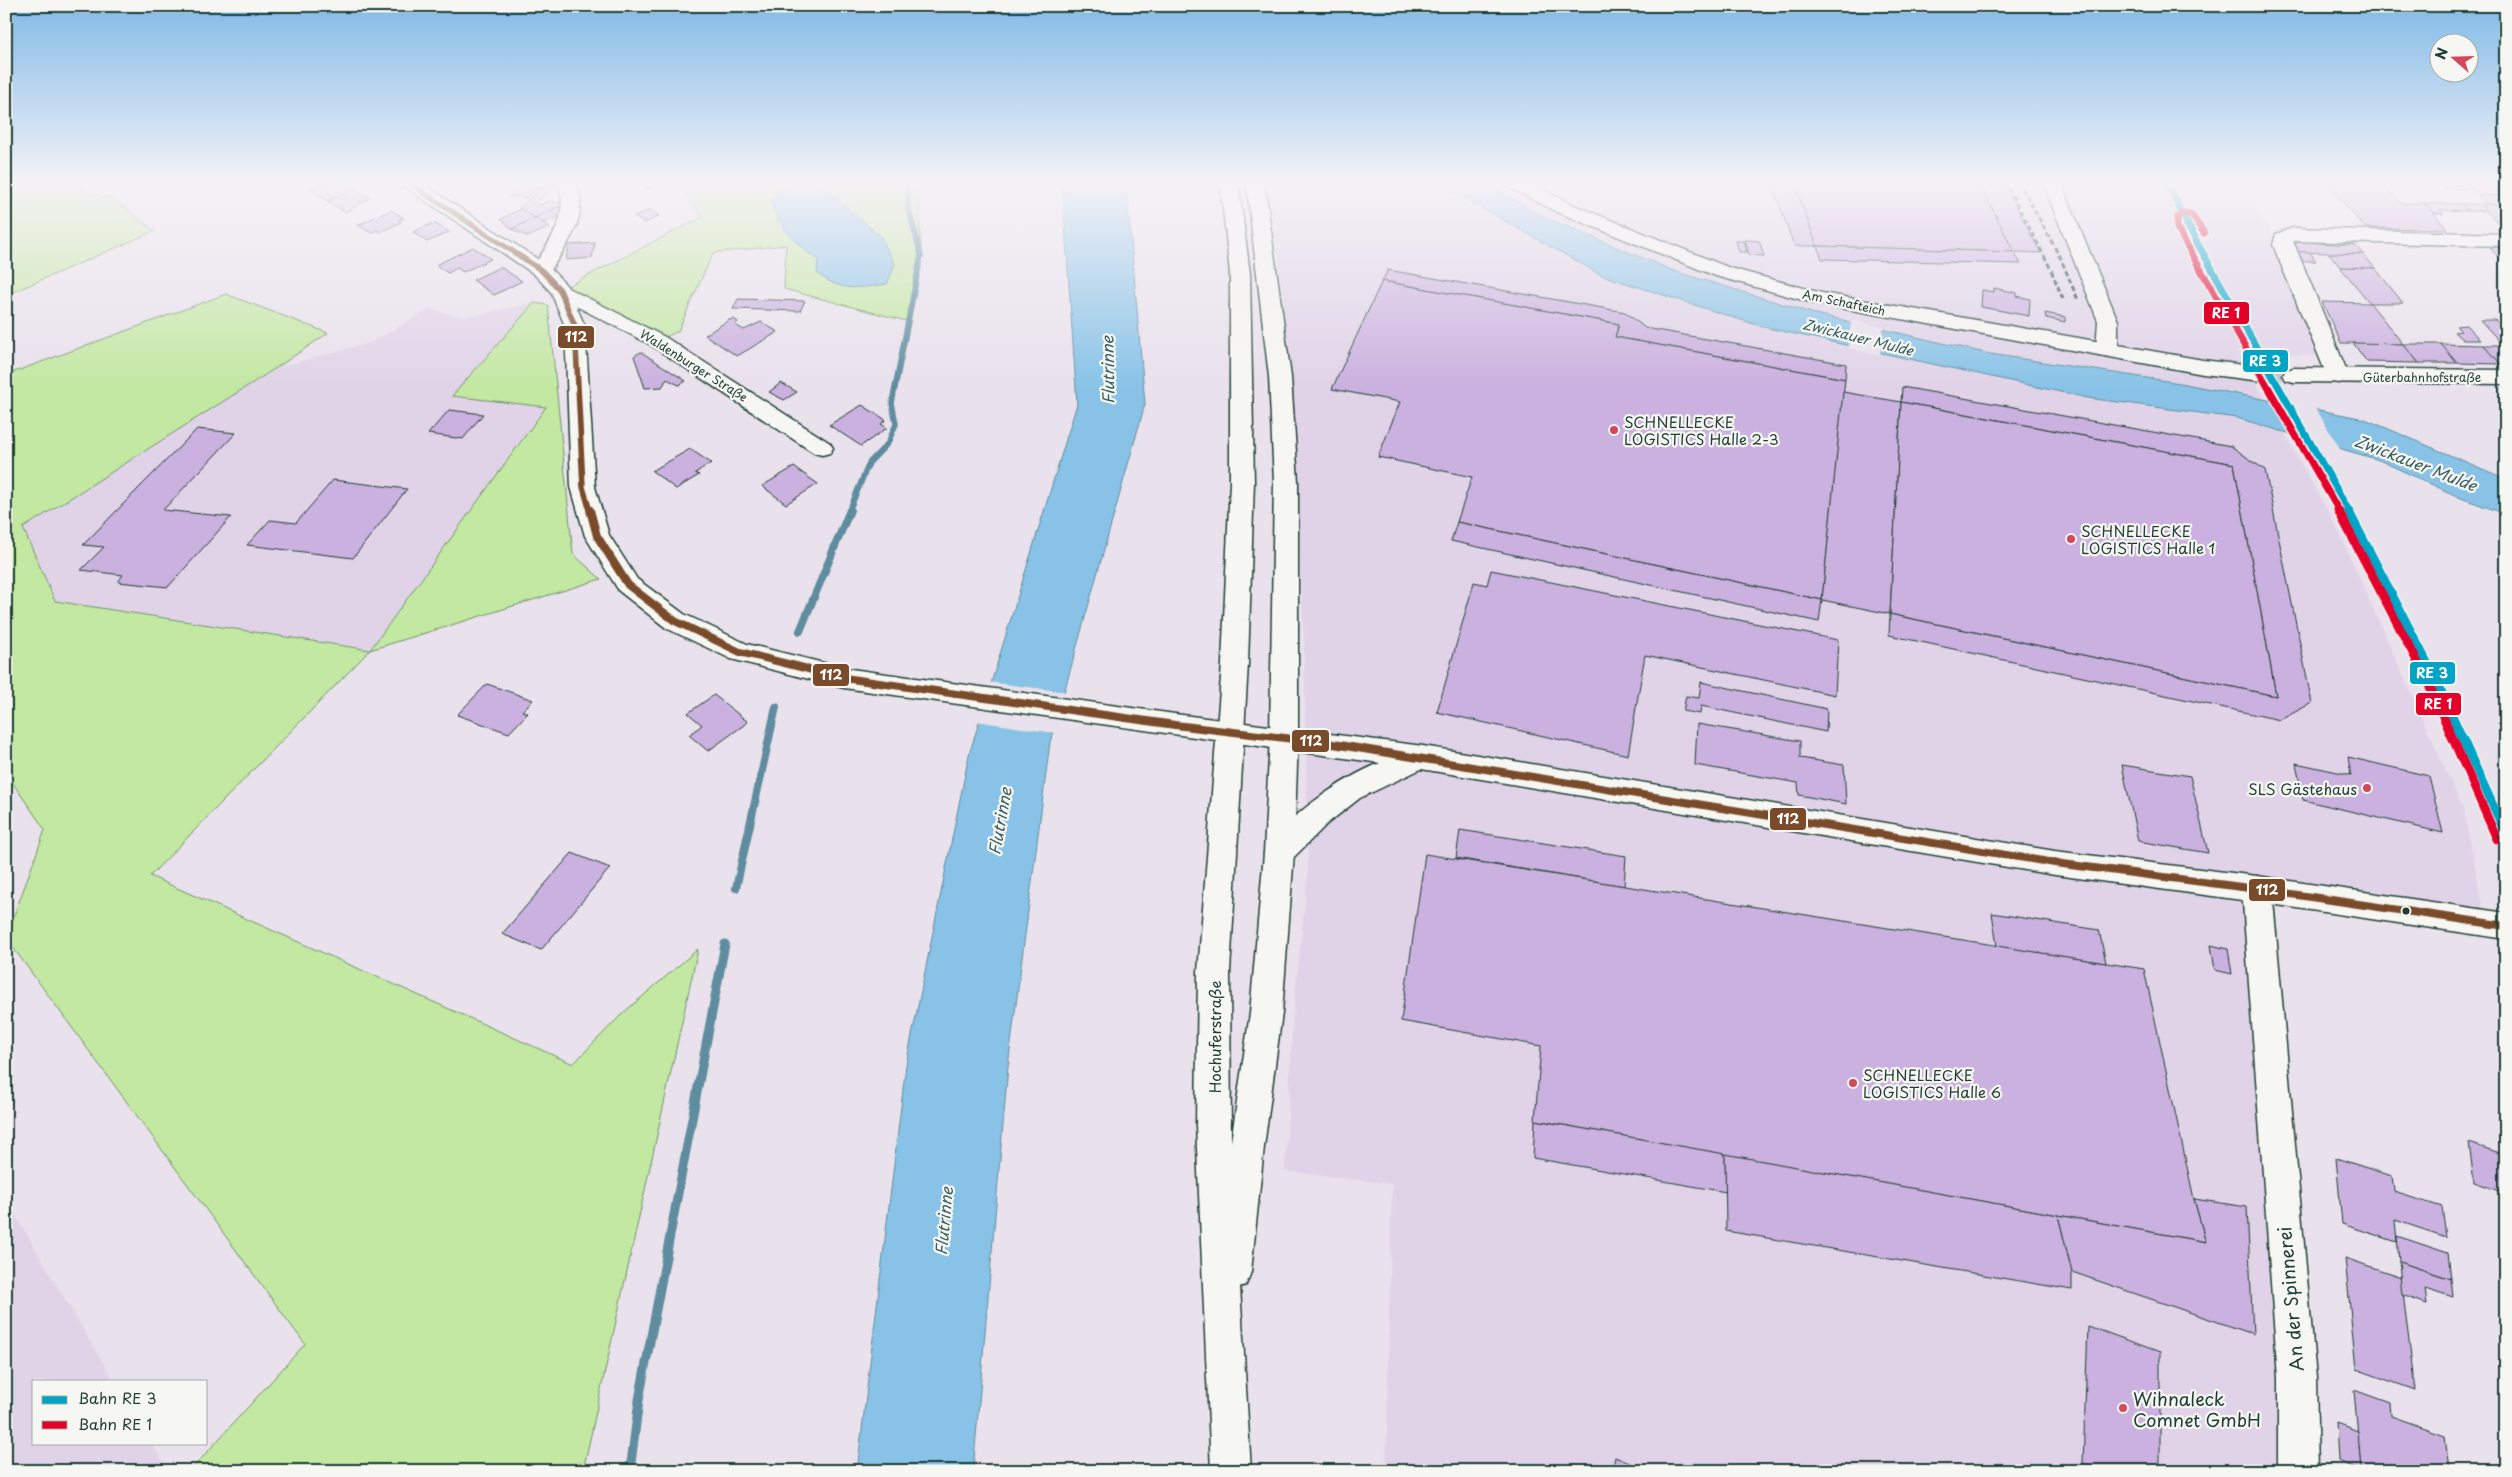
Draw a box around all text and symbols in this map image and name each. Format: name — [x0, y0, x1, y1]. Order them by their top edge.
north arrow — [2430, 32, 2480, 82]
text: N — [2430, 45, 2453, 62]
street label: Am Schafteich — [1801, 284, 1887, 320]
line badge: RE 1 — [2203, 301, 2250, 325]
text: RE 1 — [2212, 302, 2240, 323]
water label: Zwickauer Mulde — [1801, 313, 1917, 361]
line badge: 112 — [557, 325, 595, 349]
street label: Waldenburger Straße — [637, 325, 751, 405]
text: 112 — [565, 326, 587, 347]
water label: Flutrinne — [1094, 334, 1120, 404]
line badge: RE 3 — [2242, 349, 2289, 373]
text: RE 3 — [2249, 350, 2281, 371]
street label: Güterbahnhofstraße — [2363, 368, 2481, 386]
place label: SCHNELLECKE LOGISTICS Halle 2-3 — [1624, 410, 1779, 450]
marker: SCHNELLECKE LOGISTICS Halle 2-3 — [1608, 424, 1620, 436]
water label: Zwickauer Mulde — [2352, 428, 2482, 497]
place label: SCHNELLECKE LOGISTICS Halle 1 — [2081, 519, 2215, 559]
marker: SCHNELLECKE LOGISTICS Halle 1 — [2065, 533, 2077, 545]
line badge: RE 3 — [2409, 661, 2456, 685]
text: RE 3 — [2416, 662, 2448, 683]
line badge: 112 — [812, 663, 850, 687]
text: 112 — [820, 664, 842, 685]
line badge: RE 1 — [2415, 692, 2462, 716]
text: RE 1 — [2424, 693, 2452, 714]
line badge: 112 — [1291, 729, 1330, 753]
text: 112 — [1300, 730, 1322, 751]
place label: SLS Gästehaus — [2248, 777, 2357, 800]
marker: SLS Gästehaus — [2361, 782, 2373, 794]
water label: Flutrinne — [981, 784, 1017, 857]
line badge: 112 — [1769, 807, 1807, 831]
text: 112 — [1777, 808, 1799, 829]
line badge: 112 — [2248, 878, 2286, 902]
text: 112 — [2256, 879, 2278, 900]
unlabelled marker — [2401, 906, 2411, 916]
street label: Hochuferstraße — [1203, 981, 1226, 1093]
place label: SCHNELLECKE LOGISTICS Halle 6 — [1863, 1063, 2001, 1103]
marker: SCHNELLECKE LOGISTICS Halle 6 — [1847, 1077, 1859, 1089]
water label: Flutrinne — [928, 1185, 958, 1256]
street label: An der Spinnerei — [2270, 1225, 2310, 1373]
legend — [32, 1380, 208, 1444]
place label: Wihnaleck Comnet GmbH — [2133, 1385, 2261, 1433]
text: Bahn RE 3 — [78, 1386, 157, 1409]
marker: Wihnaleck Comnet GmbH — [2117, 1402, 2129, 1414]
text: Bahn RE 1 — [78, 1412, 152, 1435]

